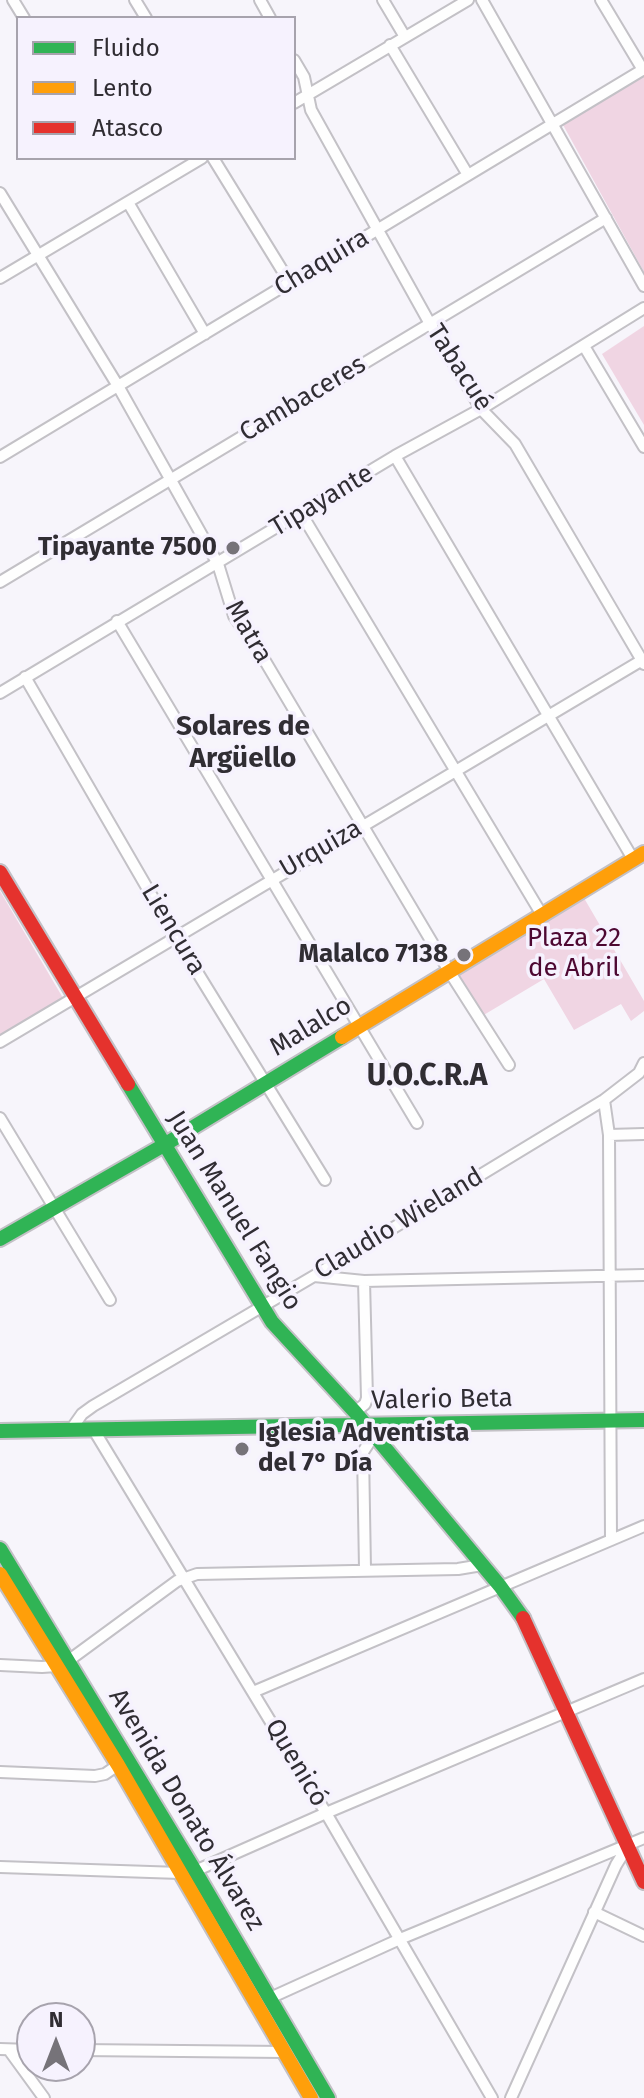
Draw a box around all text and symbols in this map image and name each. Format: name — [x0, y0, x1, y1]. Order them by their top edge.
legend — [16, 16, 296, 160]
text: Fluido — [92, 34, 160, 62]
text: Lento — [92, 74, 153, 102]
text: Atasco — [92, 114, 163, 142]
street label: Chaquira — [269, 223, 375, 303]
street label: Tabacué — [419, 319, 499, 417]
street label: Cambaceres — [234, 349, 372, 449]
street label: Tipayante — [265, 458, 379, 544]
place label: Tipayante 7500 — [38, 532, 217, 564]
marker: Tipayante 7500 — [224, 539, 242, 557]
street label: Matra — [218, 595, 278, 669]
district label: Solares de Argüello — [176, 710, 310, 776]
street label: Urquiza — [274, 813, 368, 885]
street label: Liencura — [134, 879, 212, 981]
park label: Plaza 22 de Abril — [527, 923, 621, 984]
place label: Malalco 7138 — [299, 939, 448, 971]
marker: Malalco 7138 — [455, 946, 473, 964]
street label: Malalco — [264, 990, 358, 1064]
district label: U.O.C.R.A — [367, 1059, 487, 1095]
street label: Juan Manuel Fangio — [160, 1105, 308, 1317]
street label: Claudio Wieland — [309, 1161, 489, 1287]
street label: Valerio Beta — [371, 1383, 513, 1417]
place label: Iglesia Adventista del 7° Día — [258, 1418, 470, 1480]
marker: Iglesia Adventista del 7° Día — [233, 1440, 251, 1458]
street label: Avenida Donato Álvarez — [101, 1683, 271, 1937]
street label: Quenicó — [258, 1713, 334, 1813]
north arrow — [16, 2002, 96, 2082]
text: N — [49, 2006, 63, 2033]

